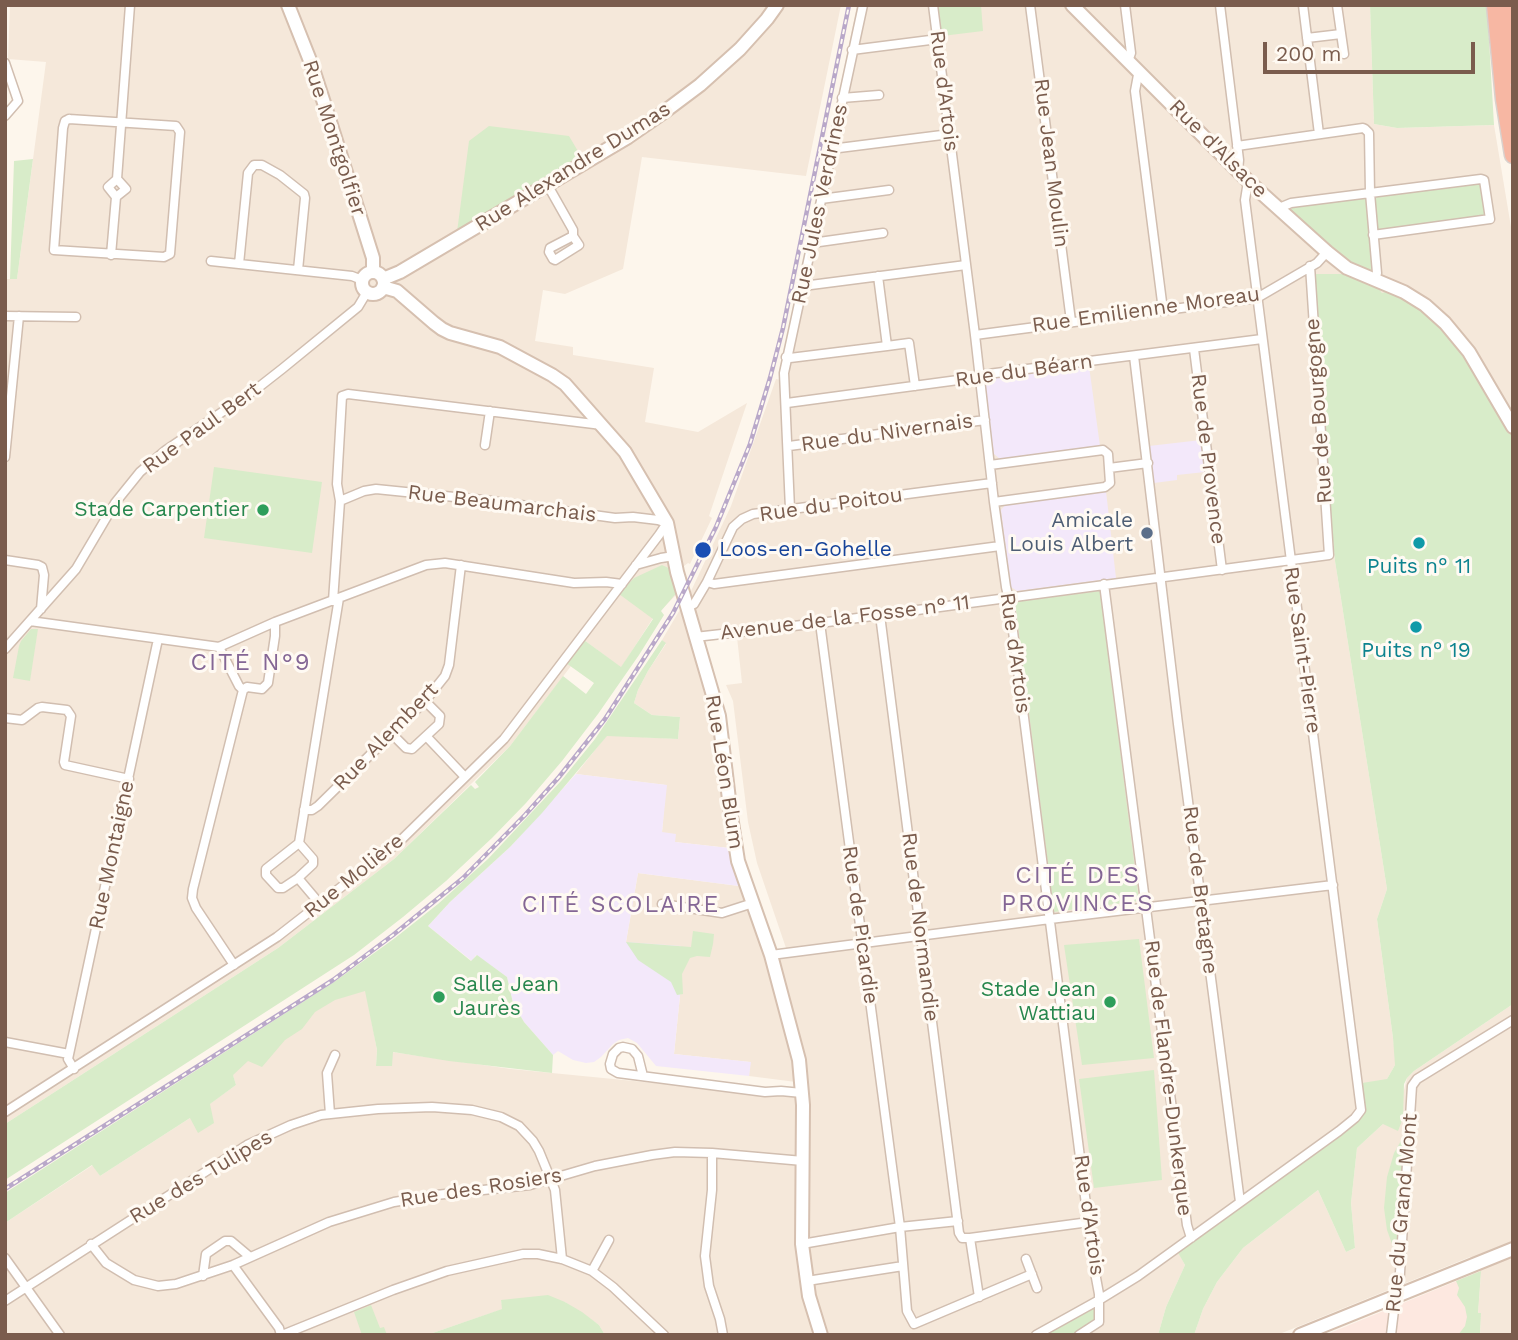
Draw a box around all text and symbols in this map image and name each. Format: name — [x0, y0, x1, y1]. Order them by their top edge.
scale bar — [1266, 28, 1478, 72]
street label: Rue d'Artois — [924, 29, 964, 153]
text: 200 m — [1276, 41, 1342, 66]
street label: Rue Montgolfier — [297, 57, 371, 219]
street label: Rue Jean Moulin — [1028, 77, 1074, 249]
street label: Rue d'Alsace — [1163, 94, 1273, 204]
street label: Rue Alexandre Dumas — [471, 97, 675, 237]
street label: Rue Jules Verdrines — [786, 102, 854, 306]
street label: Rue Emilienne Moreau — [1030, 282, 1262, 338]
street label: Rue de Bourgogne — [1300, 317, 1338, 505]
street label: Rue du Béarn — [954, 349, 1094, 393]
street label: Rue de Provence — [1185, 372, 1231, 546]
street label: Rue Paul Bert — [138, 377, 266, 479]
street label: Rue du Nivernais — [799, 408, 975, 458]
street label: Rue Beaumarchais — [406, 480, 598, 528]
street label: Rue du Poitou — [758, 482, 904, 528]
place label: Stade Carpentier — [74, 497, 249, 523]
marker: Stade Carpentier — [255, 502, 271, 518]
place label: Amicale Louis Albert — [1009, 508, 1133, 558]
marker: Amicale Louis Albert — [1139, 525, 1155, 541]
marker: Puits n° 11 — [1411, 535, 1427, 551]
place label: Loos-en-Gohelle — [719, 537, 892, 563]
marker: Loos-en-Gohelle — [693, 540, 713, 560]
place label: Puits n° 11 — [1367, 554, 1471, 580]
street label: Rue Saint-Pierre — [1278, 565, 1326, 735]
street label: Avenue de la Fosse n° 11 — [719, 590, 971, 646]
street label: Rue d'Artois — [994, 591, 1036, 715]
marker: Puits n° 19 — [1408, 619, 1424, 635]
place label: Puits n° 19 — [1361, 638, 1471, 664]
district label: CITÉ N°9 — [191, 649, 311, 677]
street label: Rue Alembert — [328, 678, 444, 796]
street label: Rue Léon Blum — [699, 693, 749, 851]
street label: Rue Montaigne — [84, 778, 140, 932]
street label: Rue de Bretagne — [1177, 805, 1223, 975]
street label: Rue Molière — [299, 828, 409, 924]
street label: Rue de Normandie — [896, 831, 944, 1023]
street label: Rue de Picardie — [836, 844, 884, 1006]
district label: CITÉ DES PROVINCES — [1002, 862, 1154, 918]
district label: CITÉ SCOLAIRE — [523, 891, 719, 919]
street label: Rue de Flandre-Dunkerque — [1139, 939, 1197, 1217]
place label: Salle Jean Jaurès — [453, 972, 559, 1022]
place label: Stade Jean Wattiau — [981, 977, 1096, 1027]
marker: Salle Jean Jaurès — [431, 989, 447, 1005]
marker: Stade Jean Wattiau — [1102, 994, 1118, 1010]
street label: Rue du Grand Mont — [1381, 1112, 1423, 1314]
street label: Rue des Tulipes — [125, 1124, 277, 1230]
street label: Rue d'Artois — [1068, 1153, 1110, 1277]
street label: Rue des Rosiers — [398, 1163, 564, 1213]

